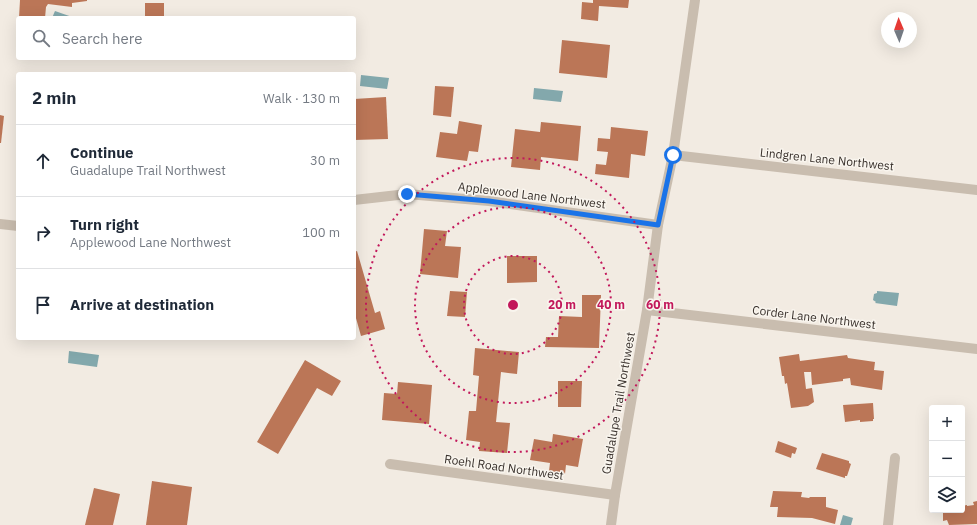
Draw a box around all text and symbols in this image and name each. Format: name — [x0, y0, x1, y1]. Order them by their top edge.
north arrow — [881, 12, 917, 48]
search box — [16, 16, 356, 60]
icon: search — [30, 27, 52, 49]
text: Search here — [62, 29, 142, 48]
text: 2 min — [32, 87, 76, 109]
text: Walk · 130 m — [263, 90, 340, 107]
text: Continue — [70, 143, 134, 162]
street label: Lindgren Lane Northwest — [759, 145, 895, 173]
route start — [664, 146, 682, 164]
icon: ahead — [32, 150, 54, 172]
text: 30 m — [310, 152, 340, 169]
text: Guadalupe Trail Northwest — [70, 162, 226, 179]
street label: Applewood Lane Northwest — [457, 178, 607, 212]
route end — [398, 185, 416, 203]
text: Turn right — [70, 215, 139, 234]
icon: right — [32, 222, 54, 244]
text: 100 m — [302, 224, 340, 241]
text: Applewood Lane Northwest — [70, 234, 231, 251]
icon: arrive — [32, 294, 54, 316]
text: Arrive at destination — [70, 295, 214, 314]
text: 20 m — [548, 297, 576, 312]
text: 40 m — [597, 297, 625, 312]
text: 60 m — [646, 297, 674, 312]
centre of rings — [506, 298, 520, 312]
street label: Corder Lane Northwest — [751, 302, 877, 332]
street label: Guadalupe Trail Northwest — [598, 331, 638, 475]
map controls — [929, 405, 965, 513]
button: + — [929, 405, 965, 441]
button: − — [929, 441, 965, 477]
street label: Roehl Road Northwest — [443, 451, 565, 483]
button: layers — [929, 477, 965, 513]

